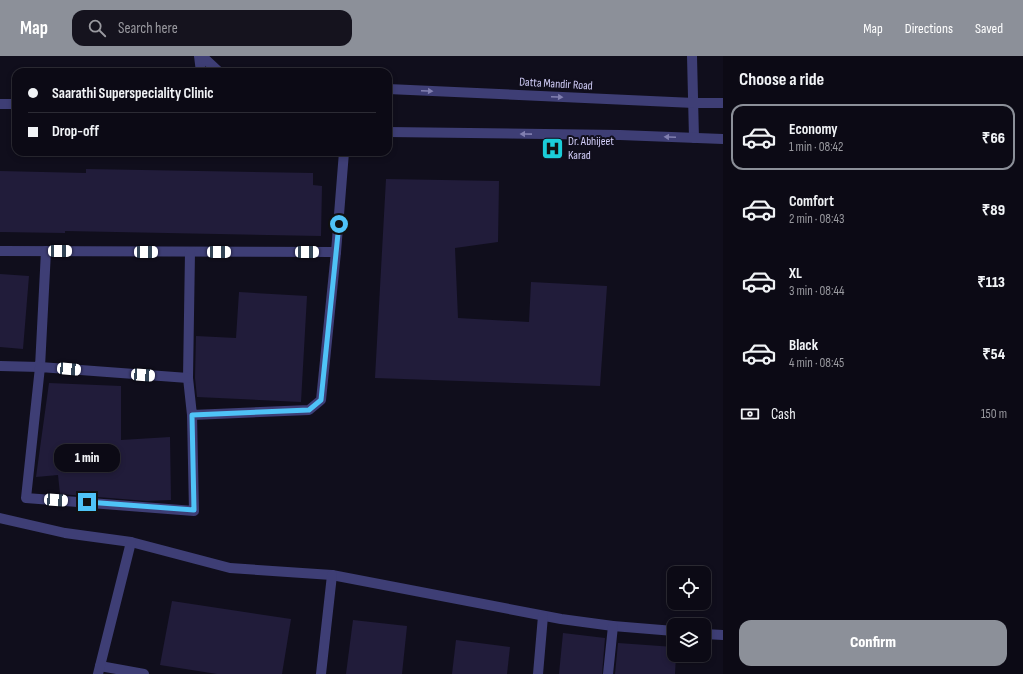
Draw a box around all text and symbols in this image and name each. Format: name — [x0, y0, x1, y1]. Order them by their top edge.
search box — [72, 10, 352, 46]
text: Map — [20, 17, 48, 40]
icon: search — [86, 17, 108, 39]
text: Search here — [118, 19, 178, 38]
text: Map — [863, 20, 883, 37]
text: Directions — [905, 20, 953, 37]
text: Saved — [975, 20, 1003, 37]
text: Choose a ride — [739, 69, 824, 90]
street label: Datta Mandir Road — [519, 75, 593, 93]
text: Saarathi Superspeciality Clinic — [52, 84, 214, 103]
one-way arrow — [421, 88, 434, 94]
one-way arrow — [551, 94, 564, 100]
icon: car — [741, 119, 777, 155]
text: Economy — [789, 120, 838, 139]
text: Drop-off — [52, 122, 99, 141]
text: ₹66 — [982, 129, 1005, 148]
one-way arrow — [519, 131, 532, 137]
place label: Dr. Abhijeet Karad — [568, 134, 614, 163]
one-way arrow — [663, 134, 676, 140]
hospital icon: Dr. Abhijeet Karad — [540, 135, 566, 161]
text: 1 min · 08:42 — [789, 139, 843, 155]
icon: car — [741, 191, 777, 227]
text: Comfort — [789, 192, 834, 211]
text: ₹89 — [982, 201, 1005, 220]
text: 2 min · 08:43 — [789, 211, 844, 227]
route start — [330, 215, 348, 233]
car — [48, 245, 72, 257]
car — [134, 246, 158, 258]
car — [207, 246, 231, 258]
car — [295, 246, 319, 258]
icon: car — [741, 263, 777, 299]
text: XL — [789, 264, 802, 283]
text: ₹113 — [977, 273, 1005, 292]
text: 3 min · 08:44 — [789, 283, 844, 299]
icon: car — [741, 335, 777, 371]
text: Black — [789, 336, 818, 355]
text: ₹54 — [982, 345, 1005, 364]
text: 4 min · 08:45 — [789, 355, 844, 371]
car — [57, 362, 81, 376]
car — [131, 368, 155, 382]
icon: cash — [739, 403, 761, 425]
text: Cash — [771, 405, 796, 424]
text: 150 m — [981, 406, 1007, 422]
callout: 1 min — [54, 444, 120, 472]
text: 1 min — [75, 450, 99, 466]
car — [44, 493, 68, 507]
route end — [78, 493, 96, 511]
map controls — [667, 566, 711, 662]
button: locate — [667, 566, 711, 610]
button: layers — [667, 618, 711, 662]
button: Confirm — [739, 620, 1007, 666]

